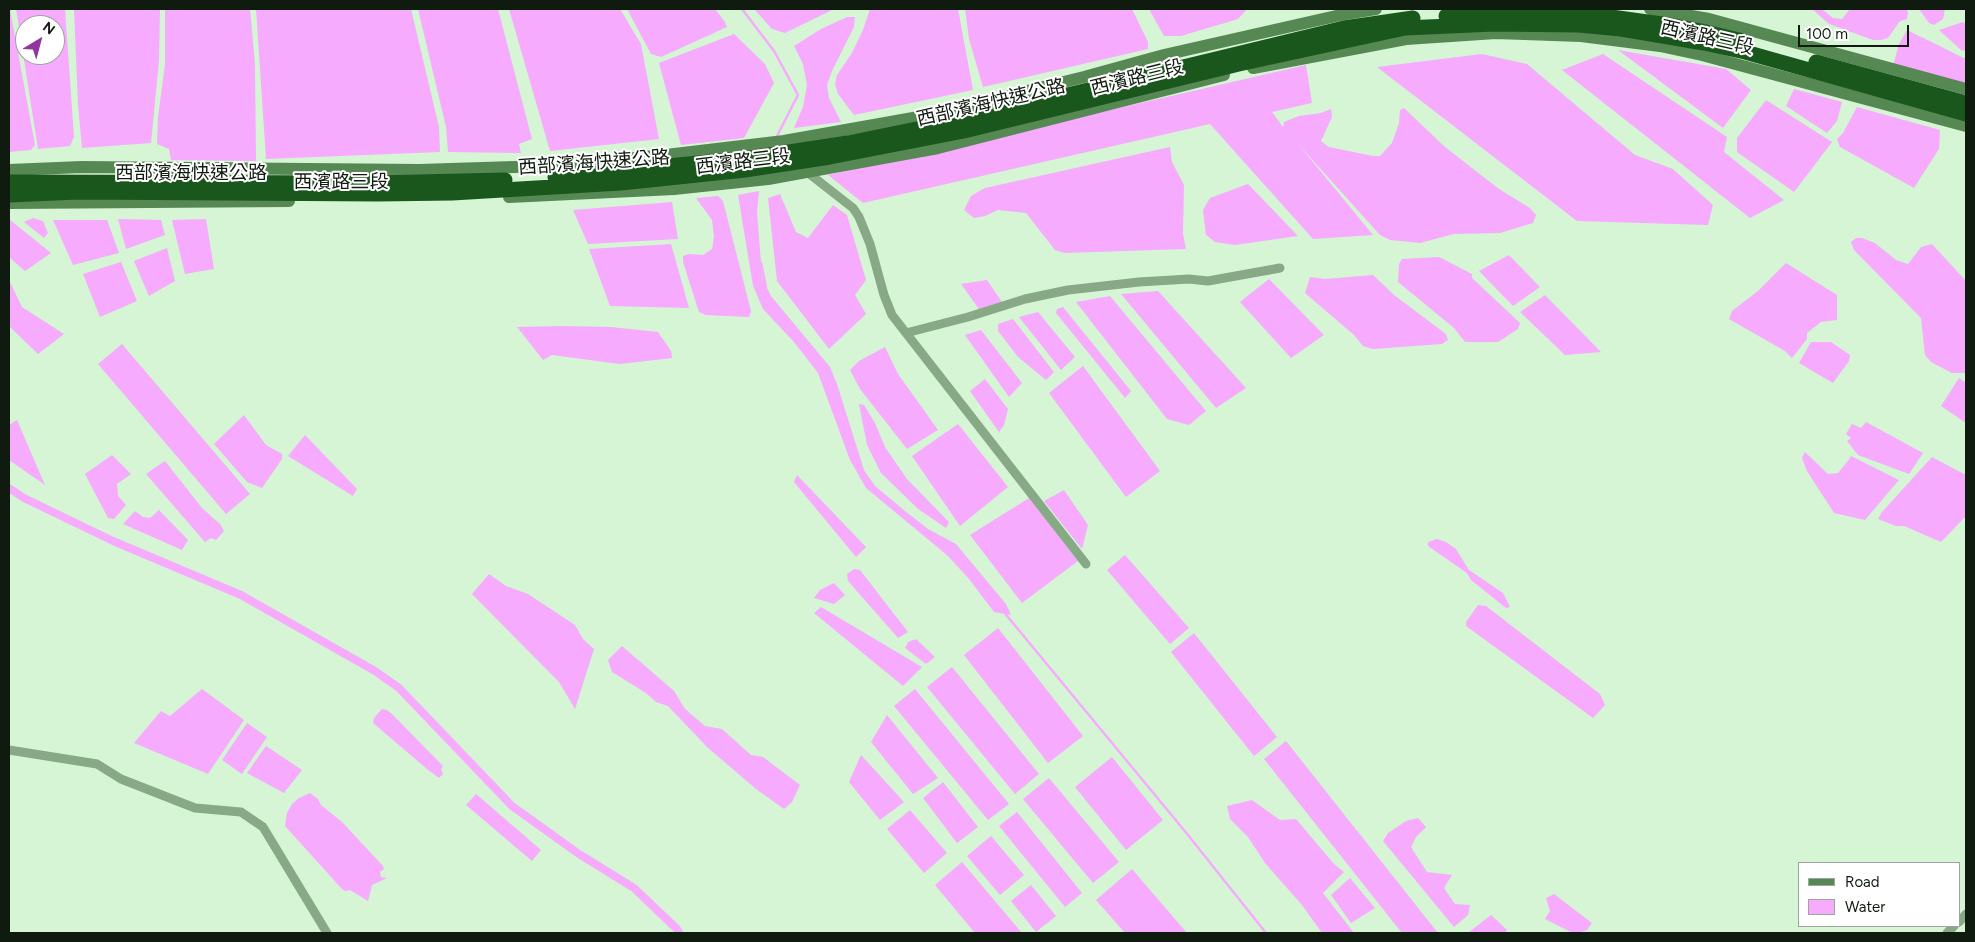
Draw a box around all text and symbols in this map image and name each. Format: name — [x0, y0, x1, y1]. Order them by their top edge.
north arrow — [15, 15, 65, 65]
scale bar — [1800, 15, 1911, 47]
street label: 西濱路三段 — [1658, 16, 1756, 60]
text: N — [39, 18, 58, 38]
text: 100 m — [1806, 25, 1848, 43]
street label: 西濱路三段 — [1088, 55, 1186, 101]
street label: 西部濱海快速公路 — [914, 75, 1068, 131]
street label: 西濱路三段 — [694, 145, 792, 179]
street label: 西部濱海快速公路 — [517, 146, 671, 180]
street label: 西部濱海快速公路 — [115, 162, 267, 184]
street label: 西濱路三段 — [294, 171, 388, 193]
legend — [1798, 862, 1960, 927]
text: Road — [1845, 873, 1880, 891]
text: Water — [1845, 898, 1885, 916]

